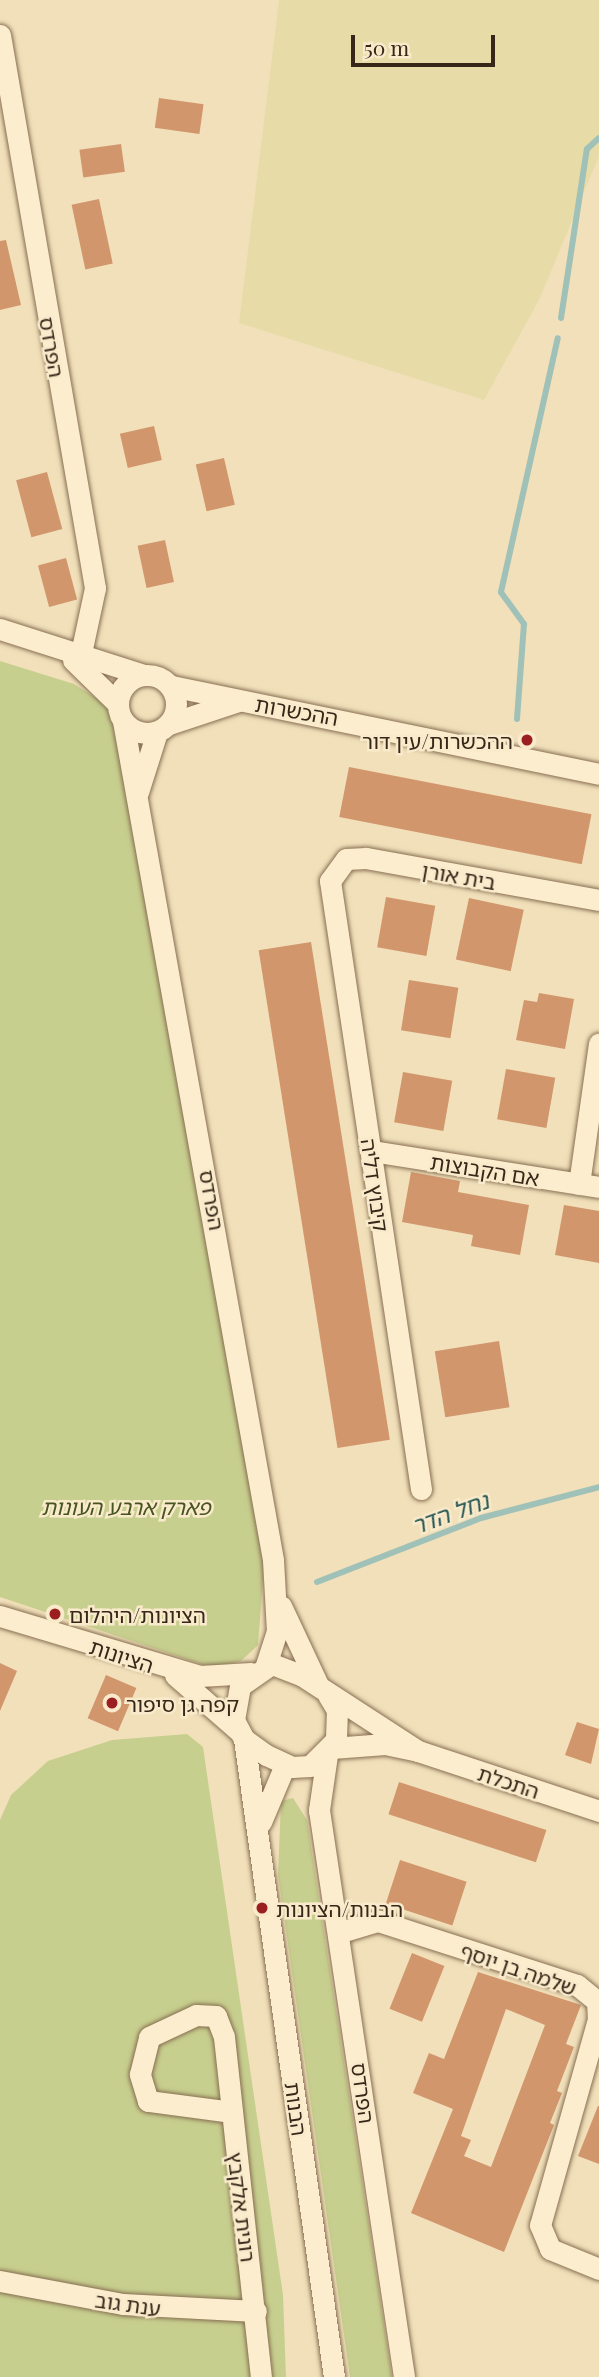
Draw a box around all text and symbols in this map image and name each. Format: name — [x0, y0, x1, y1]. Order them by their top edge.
scale bar — [354, 21, 498, 65]
text: 50 m — [364, 33, 409, 61]
street label: הפרדס — [35, 315, 71, 379]
street label: ההכשרות — [253, 690, 341, 730]
place label: ההכשרות/עין דור — [362, 727, 513, 753]
marker: ההכשרות/עין דור — [519, 732, 535, 748]
street label: בית אורן — [420, 856, 498, 894]
street label: קיבוץ דליה — [357, 1137, 395, 1233]
street label: אם הקבוצות — [429, 1148, 541, 1190]
street label: הפרדס — [195, 1168, 231, 1232]
water label: נחל הדר — [408, 1486, 492, 1540]
park label: פארק ארבע העונות — [41, 1493, 211, 1519]
place label: הציונות/היהלום — [69, 1601, 206, 1627]
marker: הציונות/היהלום — [47, 1606, 63, 1622]
street label: הציונות — [87, 1633, 157, 1677]
place label: קפה גן סיפור — [126, 1690, 239, 1716]
marker: קפה גן סיפור — [104, 1695, 120, 1711]
street label: התכלת — [475, 1759, 543, 1803]
place label: הבנות/הציונות — [276, 1895, 403, 1921]
marker: הבנות/הציונות — [254, 1900, 270, 1916]
street label: שלמה בן יוסף — [458, 1936, 580, 2000]
street label: הפרדס — [347, 2061, 381, 2125]
street label: הבנות — [281, 2081, 313, 2137]
street label: רונית אלקבץ — [224, 2151, 262, 2263]
street label: ענת גוב — [94, 2286, 162, 2320]

